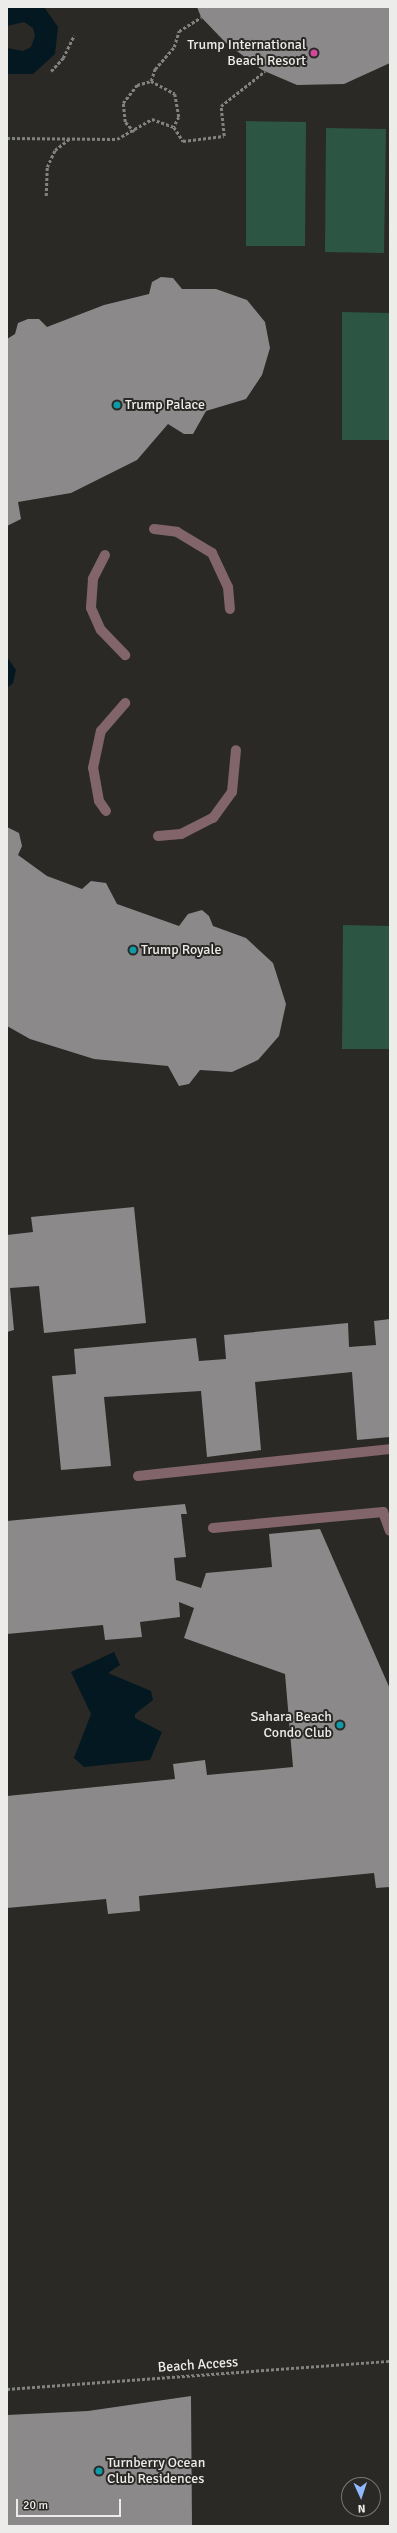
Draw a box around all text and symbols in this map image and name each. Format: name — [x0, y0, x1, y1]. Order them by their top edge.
place label: Trump International Beach Resort — [187, 37, 306, 70]
marker: Trump International Beach Resort — [309, 48, 319, 58]
place label: Trump Palace — [125, 397, 205, 413]
marker: Trump Palace — [112, 400, 122, 410]
place label: Trump Royale — [141, 942, 221, 958]
marker: Trump Royale — [128, 945, 138, 955]
place label: Sahara Beach Condo Club — [250, 1709, 332, 1742]
marker: Sahara Beach Condo Club — [335, 1720, 345, 1730]
street label: Beach Access — [157, 2354, 239, 2376]
place label: Turnberry Ocean Club Residences — [107, 2455, 205, 2488]
marker: Turnberry Ocean Club Residences — [94, 2466, 104, 2476]
north arrow — [341, 2477, 381, 2517]
scale bar — [18, 2491, 123, 2517]
text: 20 m — [23, 2498, 48, 2513]
text: N — [357, 2502, 366, 2515]

